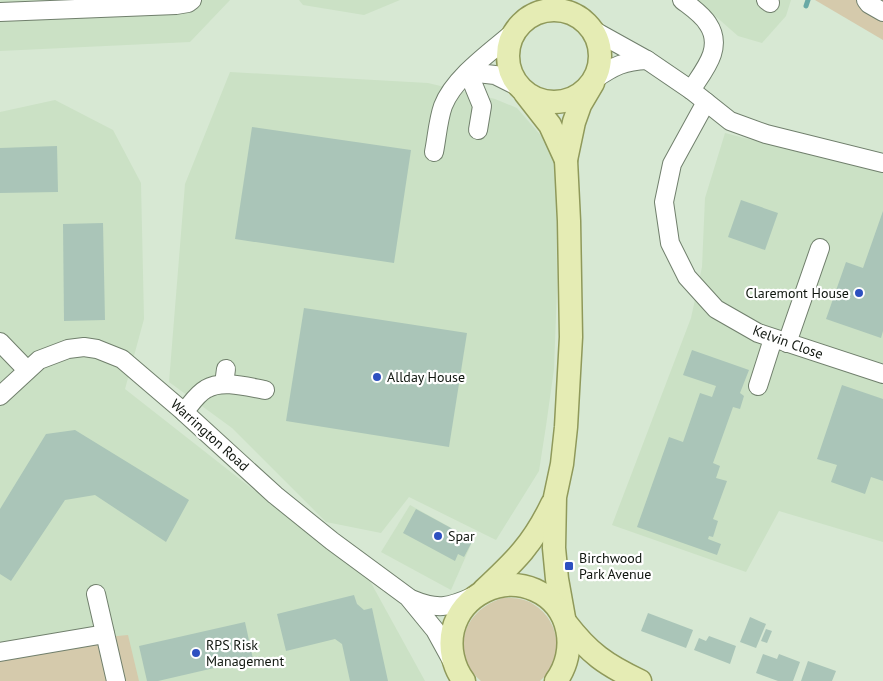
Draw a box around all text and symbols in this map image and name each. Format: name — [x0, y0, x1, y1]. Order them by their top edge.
place label: Claremont House — [746, 284, 849, 302]
marker: Claremont House — [853, 287, 865, 299]
street label: Kelvin Close — [750, 321, 826, 363]
place label: Allday House — [387, 368, 465, 386]
marker: Allday House — [371, 371, 383, 383]
street label: Warrington Road — [167, 395, 253, 475]
place label: Spar — [448, 527, 475, 545]
marker: Spar — [432, 530, 444, 542]
place label: Birchwood Park Avenue — [579, 549, 651, 583]
marker: Birchwood Park Avenue — [563, 560, 575, 572]
place label: RPS Risk Management — [206, 636, 284, 670]
marker: RPS Risk Management — [190, 647, 202, 659]

